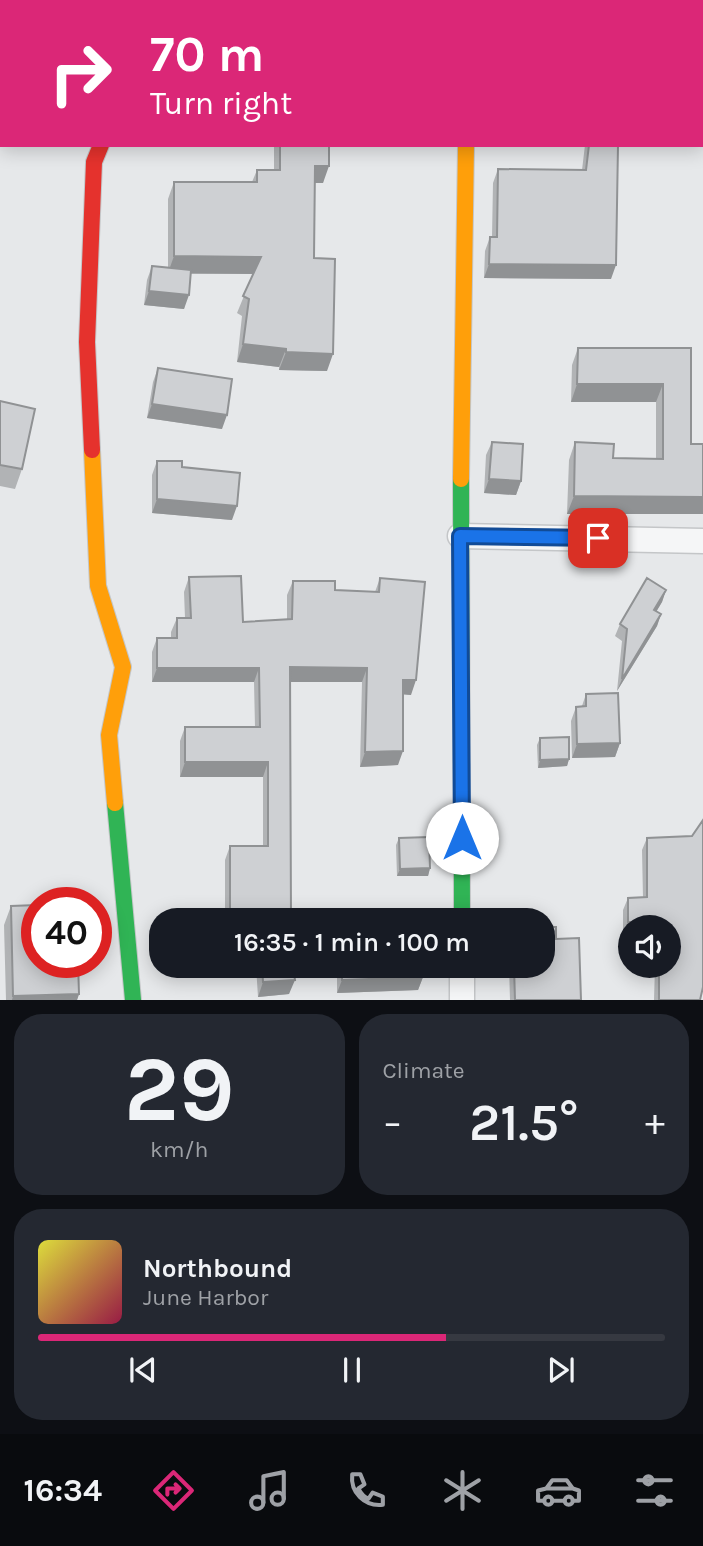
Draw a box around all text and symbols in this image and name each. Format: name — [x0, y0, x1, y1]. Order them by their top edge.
text: 70 m — [150, 26, 264, 83]
icon: right — [35, 28, 126, 119]
text: Turn right — [150, 85, 292, 122]
pin — [568, 508, 628, 568]
icon: arrive — [579, 519, 617, 557]
position arrow — [425, 801, 499, 875]
speed limit sign: 40 — [21, 887, 112, 978]
map controls — [618, 915, 681, 978]
button: sound — [618, 915, 681, 978]
text: 16:35 · 1 min · 100 m — [234, 927, 470, 958]
text: 29 — [124, 1037, 235, 1143]
text: Climate — [383, 1057, 465, 1084]
text: 21.5° — [469, 1092, 578, 1153]
text: − — [383, 1100, 402, 1145]
text: + — [645, 1100, 665, 1145]
text: km/h — [150, 1136, 208, 1163]
text: Northbound — [143, 1253, 292, 1284]
text: June Harbor — [143, 1284, 268, 1311]
icon: previous — [124, 1351, 162, 1389]
icon: pause — [333, 1351, 371, 1389]
icon: next — [542, 1351, 580, 1389]
icon: directions — [149, 1466, 198, 1515]
icon: music — [245, 1466, 294, 1515]
icon: phone — [342, 1466, 391, 1515]
icon: climate — [438, 1466, 487, 1515]
icon: car — [534, 1466, 583, 1515]
icon: filters — [630, 1466, 679, 1515]
text: 16:34 — [24, 1472, 102, 1509]

